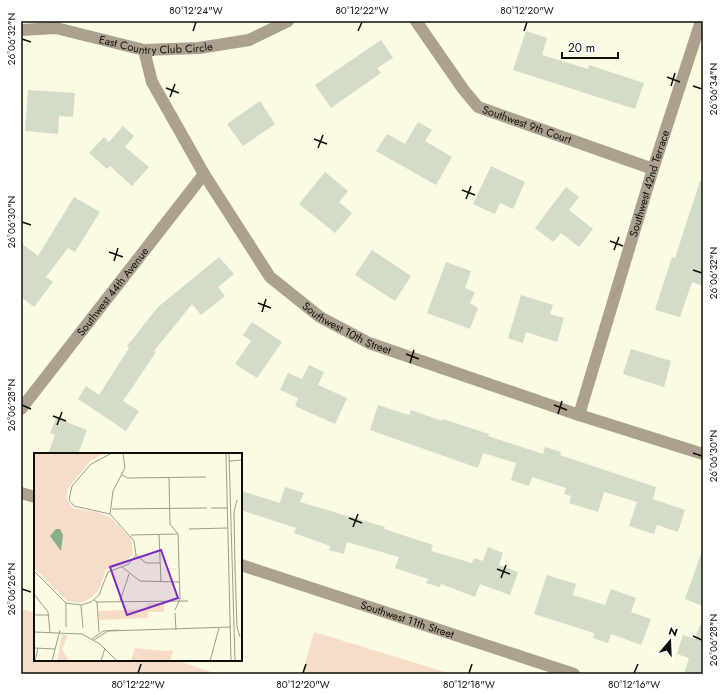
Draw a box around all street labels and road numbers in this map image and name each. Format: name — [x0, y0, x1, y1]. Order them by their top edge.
street label: East Country Club Circle — [97, 31, 214, 58]
street label: Southwest 9th Court — [480, 101, 574, 148]
street label: Southwest 42nd Terrace — [625, 128, 673, 239]
street label: Southwest 44th Avenue — [73, 243, 152, 339]
street label: Southwest 10th Street — [299, 298, 394, 358]
street label: Southwest 11th Street — [358, 597, 456, 642]

